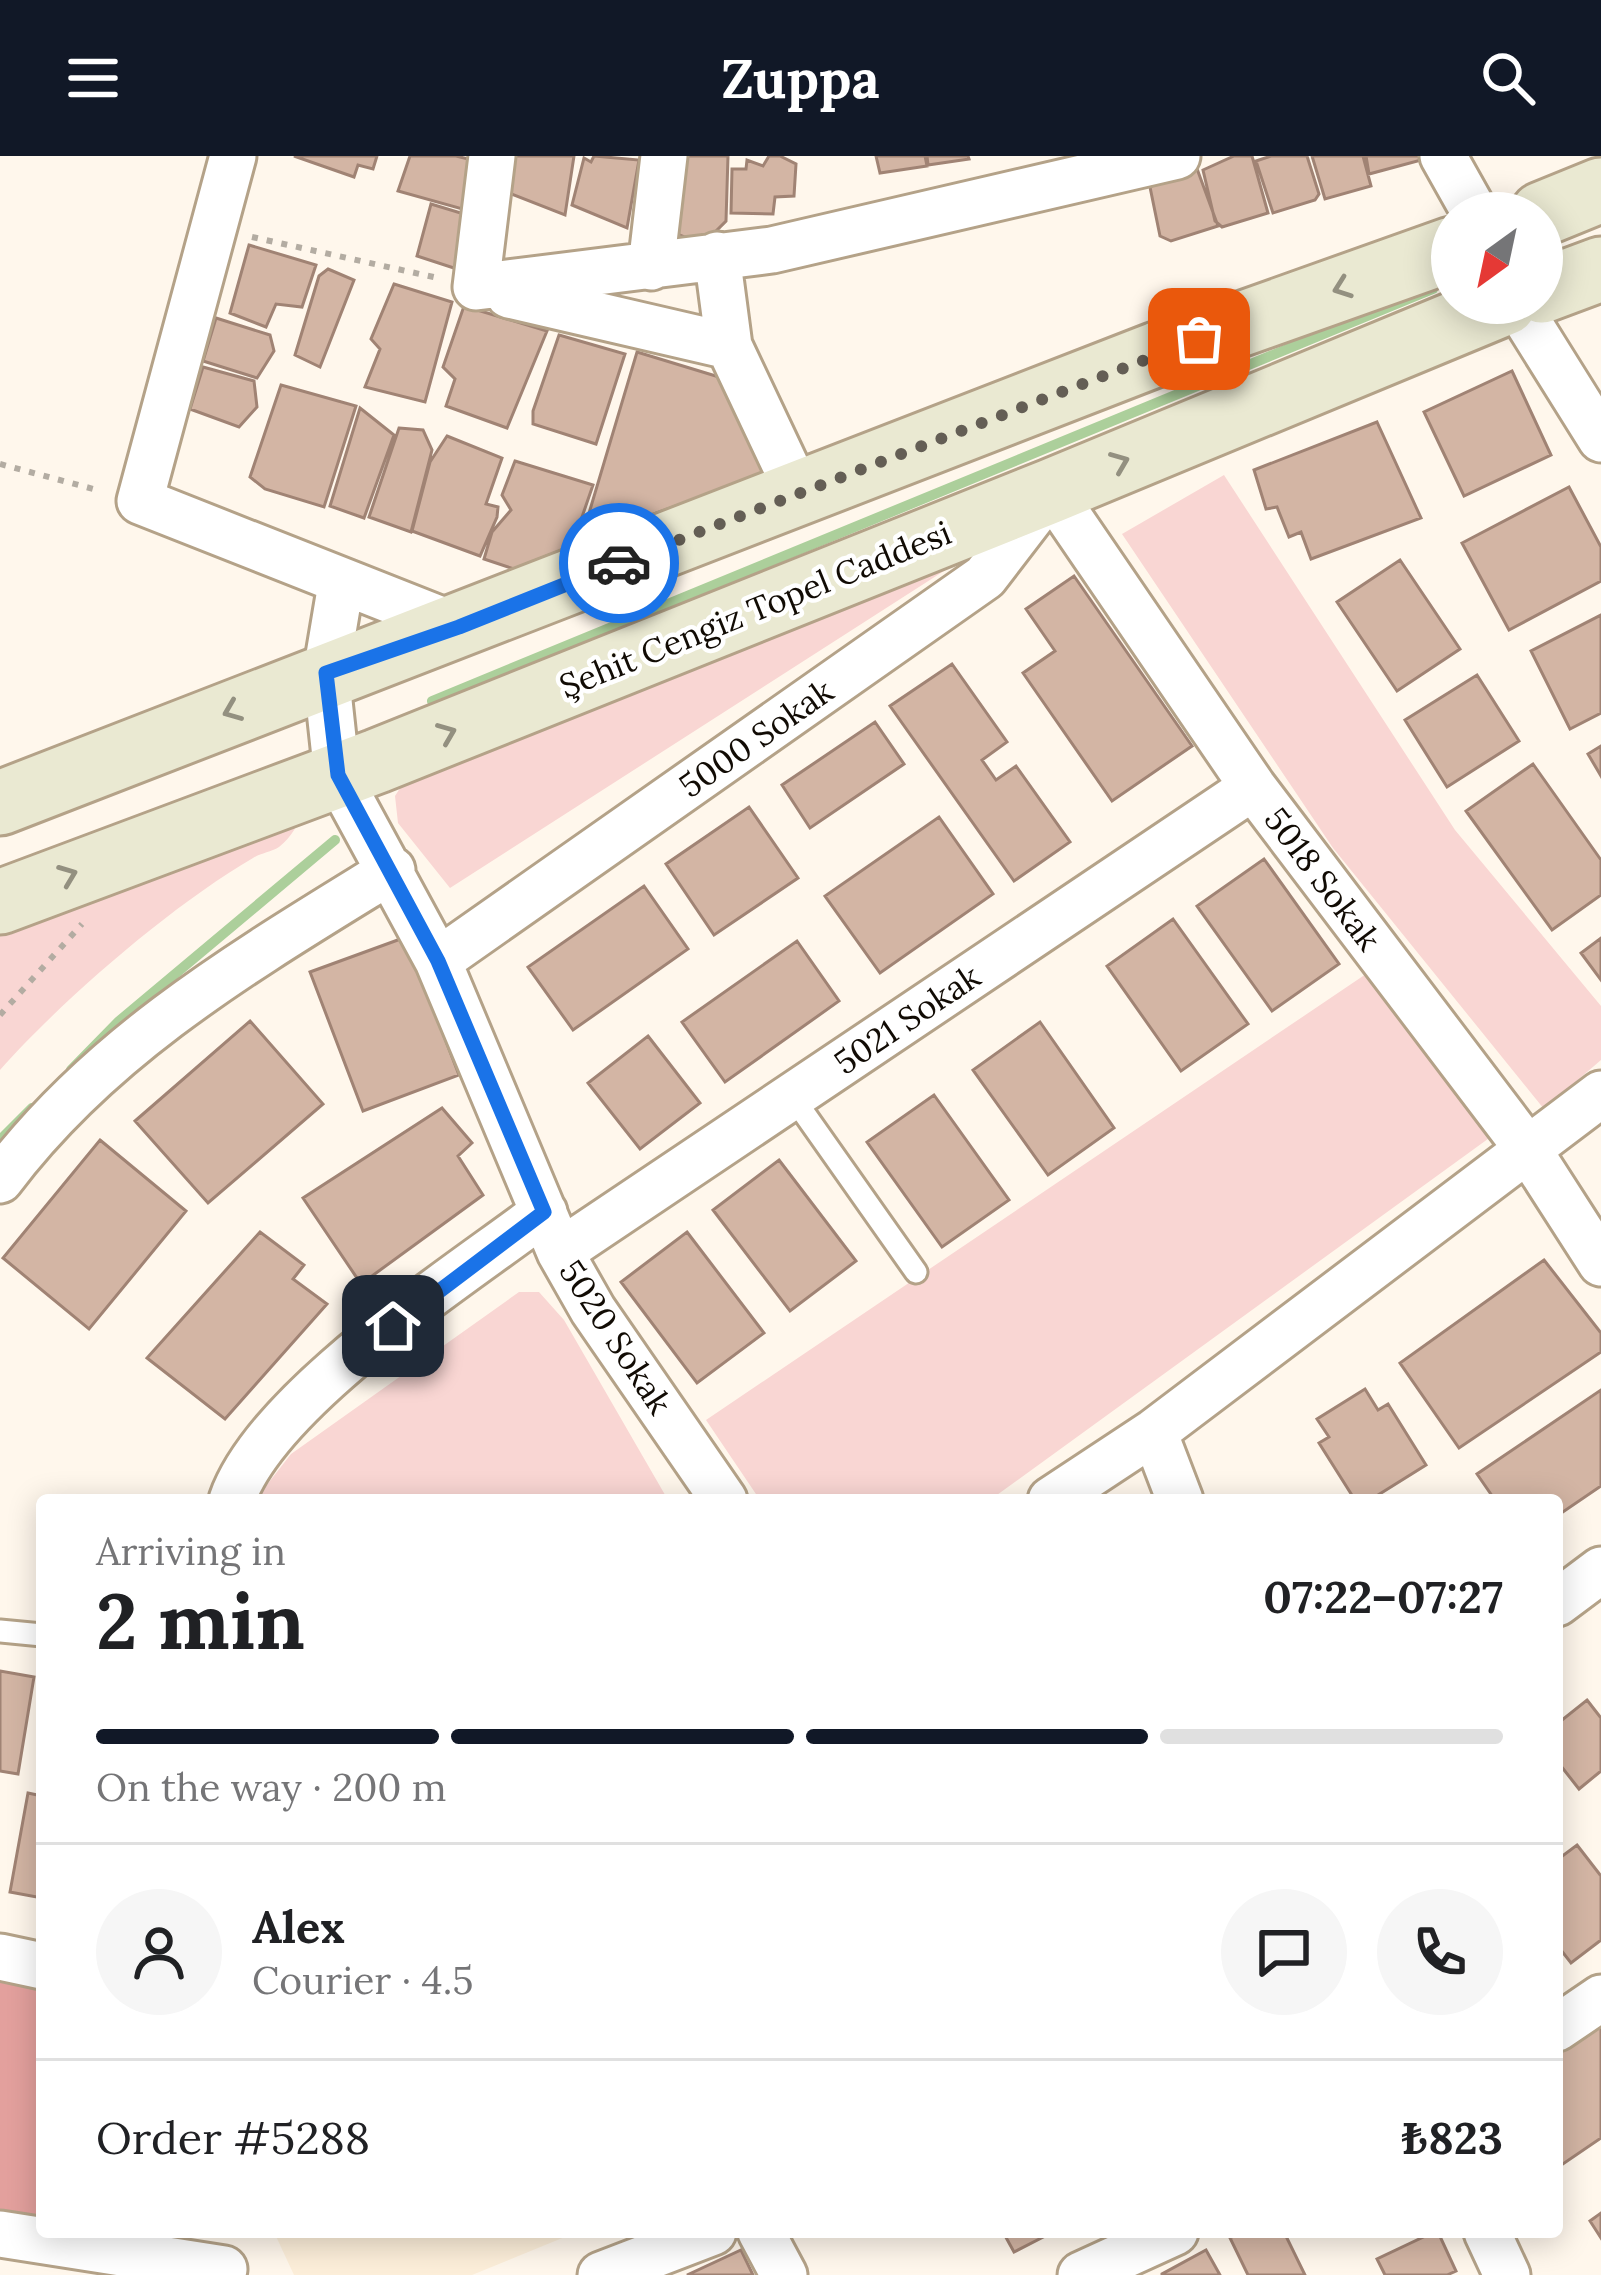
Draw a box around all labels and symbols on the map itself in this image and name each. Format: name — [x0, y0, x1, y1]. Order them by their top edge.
north arrow — [1431, 192, 1563, 324]
one-way arrow — [1333, 274, 1354, 298]
pin — [1148, 288, 1250, 390]
one-way arrow — [1108, 452, 1129, 476]
courier — [559, 503, 679, 623]
street label: Şehit Cengiz Topel Caddesi — [553, 511, 957, 707]
street label: 5000 Sokak — [671, 669, 841, 806]
one-way arrow — [222, 696, 243, 721]
one-way arrow — [435, 723, 456, 747]
street label: 5018 Sokak — [1256, 799, 1391, 959]
one-way arrow — [56, 865, 77, 889]
street label: 5021 Sokak — [826, 955, 988, 1083]
street label: 5020 Sokak — [551, 1252, 682, 1422]
pin — [342, 1275, 444, 1377]

